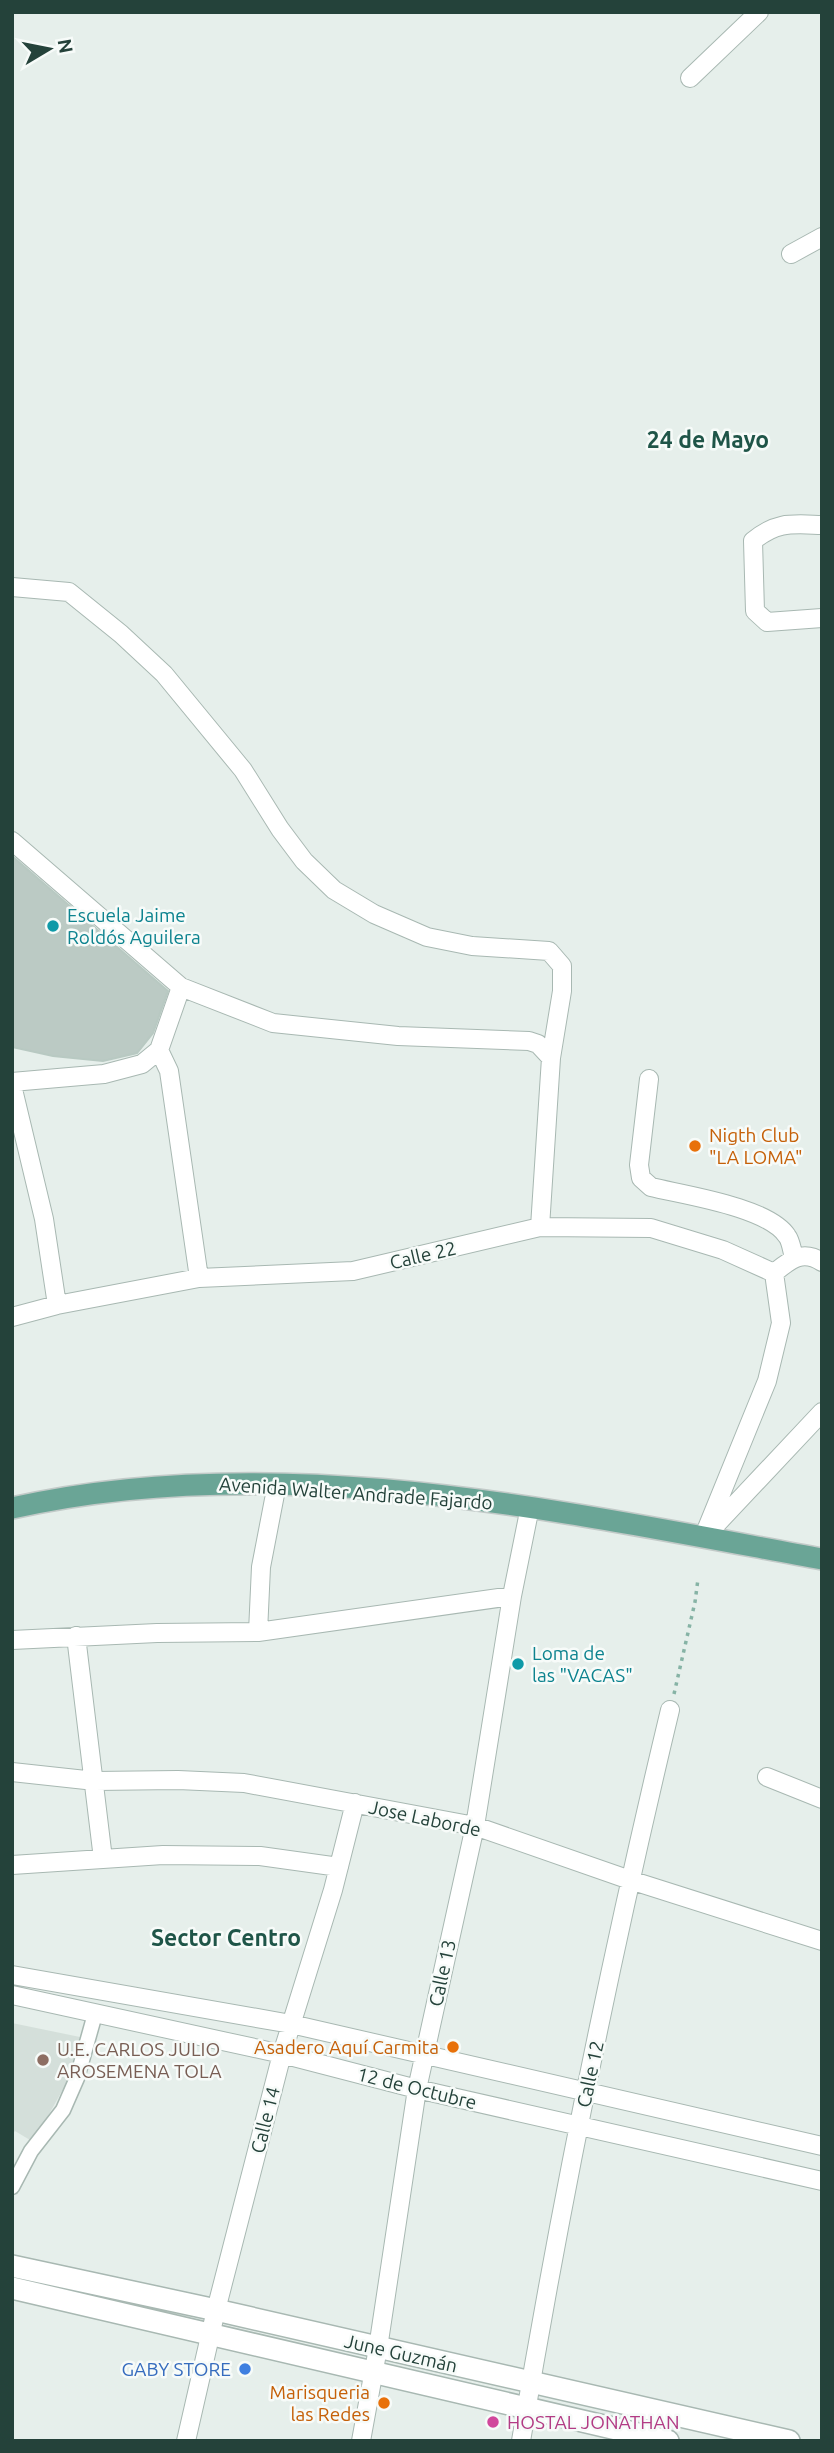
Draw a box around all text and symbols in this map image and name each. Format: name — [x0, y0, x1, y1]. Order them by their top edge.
north arrow — [14, 14, 84, 84]
text: N — [54, 37, 78, 55]
district label: 24 de Mayo — [647, 427, 769, 452]
place label: Escuela Jaime Roldós Aguilera — [67, 904, 201, 948]
marker: Escuela Jaime Roldós Aguilera — [45, 918, 61, 934]
place label: Nigth Club "LA LOMA" — [709, 1124, 803, 1168]
marker: Nigth Club "LA LOMA" — [687, 1138, 703, 1154]
street label: Calle 22 — [388, 1237, 458, 1273]
street label: Avenida Walter Andrade Fajardo — [219, 1472, 493, 1514]
place label: Loma de las "VACAS" — [532, 1642, 633, 1686]
marker: Loma de las "VACAS" — [510, 1656, 526, 1672]
street label: Jose Laborde — [367, 1795, 483, 1841]
district label: Sector Centro — [151, 1925, 301, 1950]
street label: Calle 13 — [424, 1938, 460, 2008]
place label: Asadero Aquí Carmita — [254, 2036, 439, 2058]
place label: U.E. CARLOS JULIO AROSEMENA TOLA — [57, 2038, 222, 2082]
marker: Asadero Aquí Carmita — [445, 2039, 461, 2055]
street label: Calle 12 — [572, 2039, 608, 2109]
marker: U.E. CARLOS JULIO AROSEMENA TOLA — [35, 2052, 51, 2068]
street label: 12 de Octubre — [355, 2063, 479, 2113]
street label: Calle 14 — [246, 2085, 284, 2155]
street label: June Guzmán — [342, 2329, 460, 2377]
place label: GABY STORE — [122, 2358, 231, 2380]
marker: GABY STORE — [237, 2361, 253, 2377]
place label: Marisqueria las Redes — [270, 2381, 370, 2425]
marker: Marisqueria las Redes — [376, 2395, 392, 2411]
place label: HOSTAL JONATHAN — [507, 2411, 679, 2433]
marker: HOSTAL JONATHAN — [485, 2414, 501, 2430]

